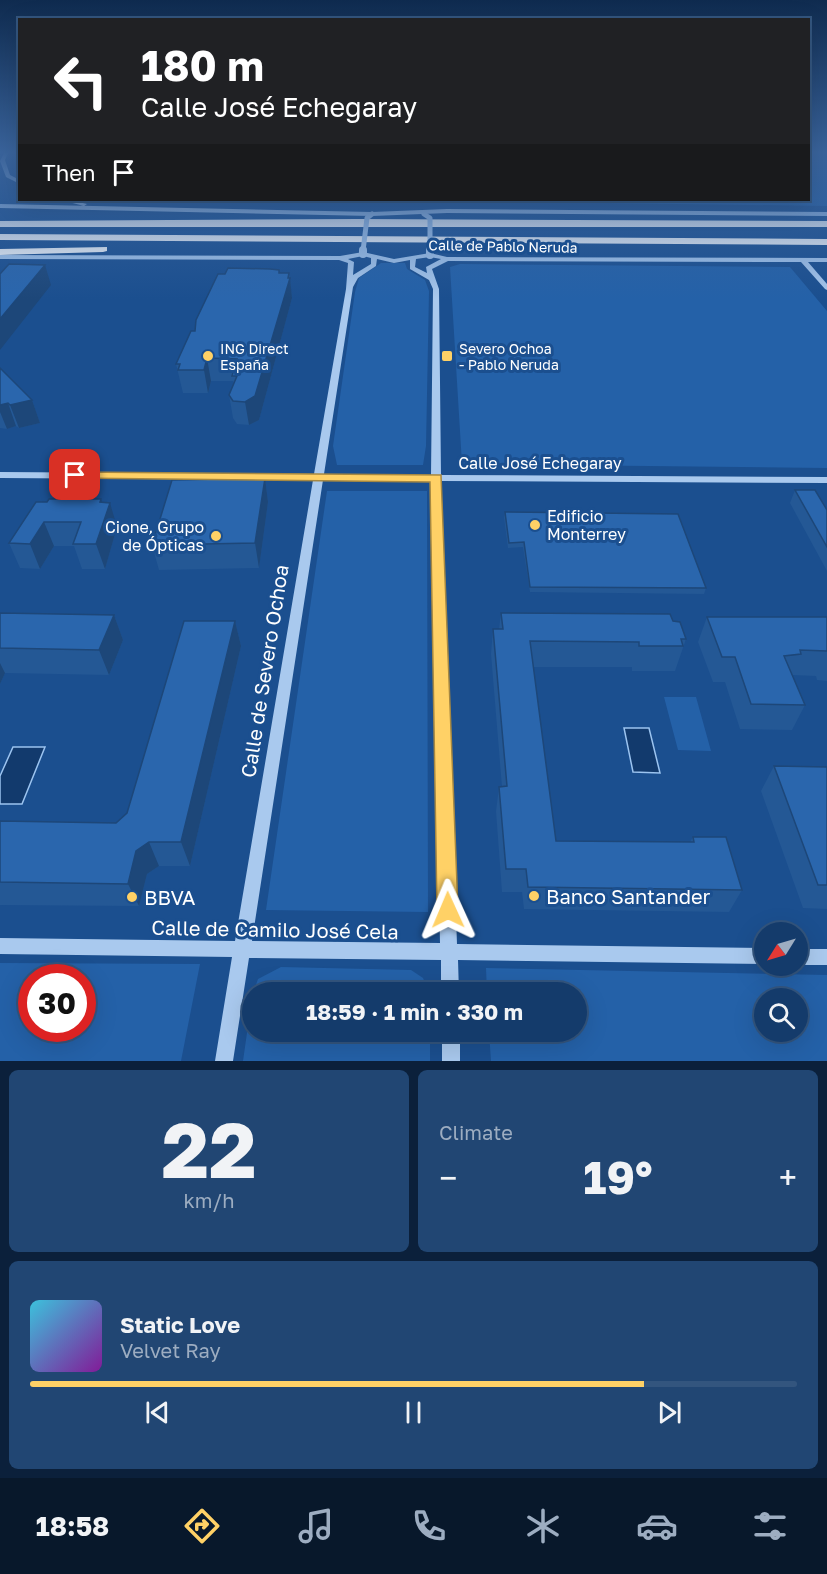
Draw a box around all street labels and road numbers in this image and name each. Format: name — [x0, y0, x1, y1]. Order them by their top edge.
street label: Calle de Pablo Neruda — [428, 236, 578, 256]
street label: Calle José Echegaray — [458, 453, 622, 473]
street label: Calle de Severo Ochoa — [235, 563, 293, 779]
street label: Calle de Camilo José Cela — [151, 915, 399, 943]

